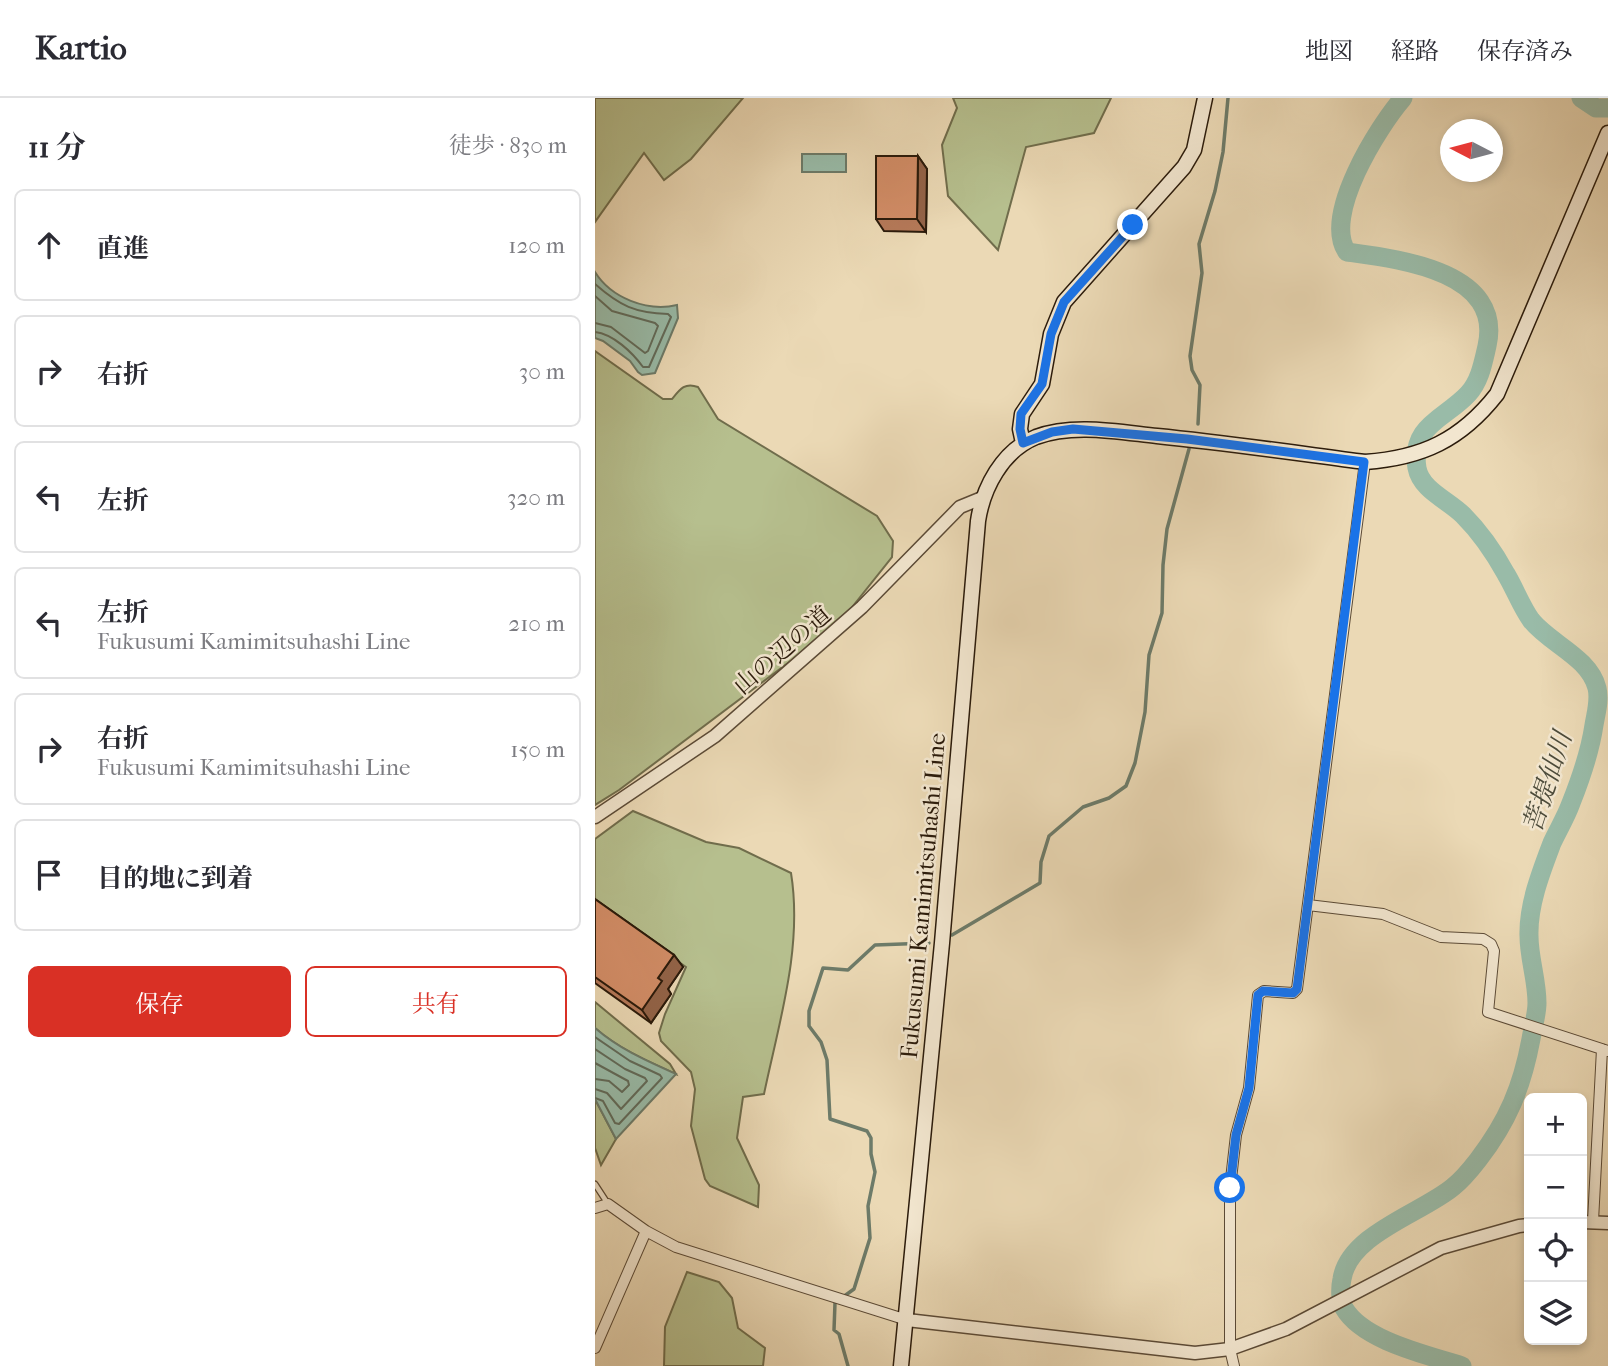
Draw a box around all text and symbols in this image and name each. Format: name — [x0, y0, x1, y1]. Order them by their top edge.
text: Kartio — [35, 29, 127, 68]
text: 地図 — [1305, 37, 1353, 65]
text: 経路 — [1391, 37, 1439, 65]
text: 保存済み — [1477, 37, 1573, 65]
north arrow — [1440, 119, 1503, 182]
text: 11 分 — [28, 130, 86, 165]
text: 徒歩 · 830 m — [449, 132, 567, 159]
route end — [1117, 209, 1148, 240]
icon: ahead — [30, 226, 68, 264]
text: 120 m — [508, 232, 565, 259]
text: 直進 — [97, 233, 149, 264]
icon: right — [30, 352, 68, 390]
text: 30 m — [519, 358, 565, 385]
text: 右折 — [97, 359, 149, 390]
icon: left — [30, 478, 68, 516]
text: 320 m — [507, 484, 565, 511]
text: 左折 — [97, 485, 149, 516]
text: 左折 — [97, 597, 149, 628]
street label: 山の辺の道 — [728, 600, 836, 700]
icon: left — [30, 604, 68, 642]
text: 210 m — [508, 610, 565, 637]
text: Fukusumi Kamimitsuhashi Line — [97, 628, 410, 655]
text: 右折 — [97, 723, 149, 754]
water label: 菩提仙川 — [1517, 725, 1579, 836]
icon: right — [30, 730, 68, 768]
street label: Fukusumi Kamimitsuhashi Line — [895, 732, 951, 1060]
text: 150 m — [510, 736, 565, 763]
text: Fukusumi Kamimitsuhashi Line — [97, 754, 410, 781]
icon: arrive — [30, 856, 68, 894]
text: 目的地に到着 — [97, 863, 253, 894]
button: 保存 — [28, 966, 291, 1037]
button: 共有 — [305, 966, 567, 1037]
map controls — [1524, 1093, 1587, 1345]
button: + — [1524, 1093, 1587, 1156]
button: − — [1524, 1156, 1587, 1219]
route start — [1214, 1172, 1245, 1203]
button: locate — [1524, 1219, 1587, 1282]
button: layers — [1524, 1282, 1587, 1345]

